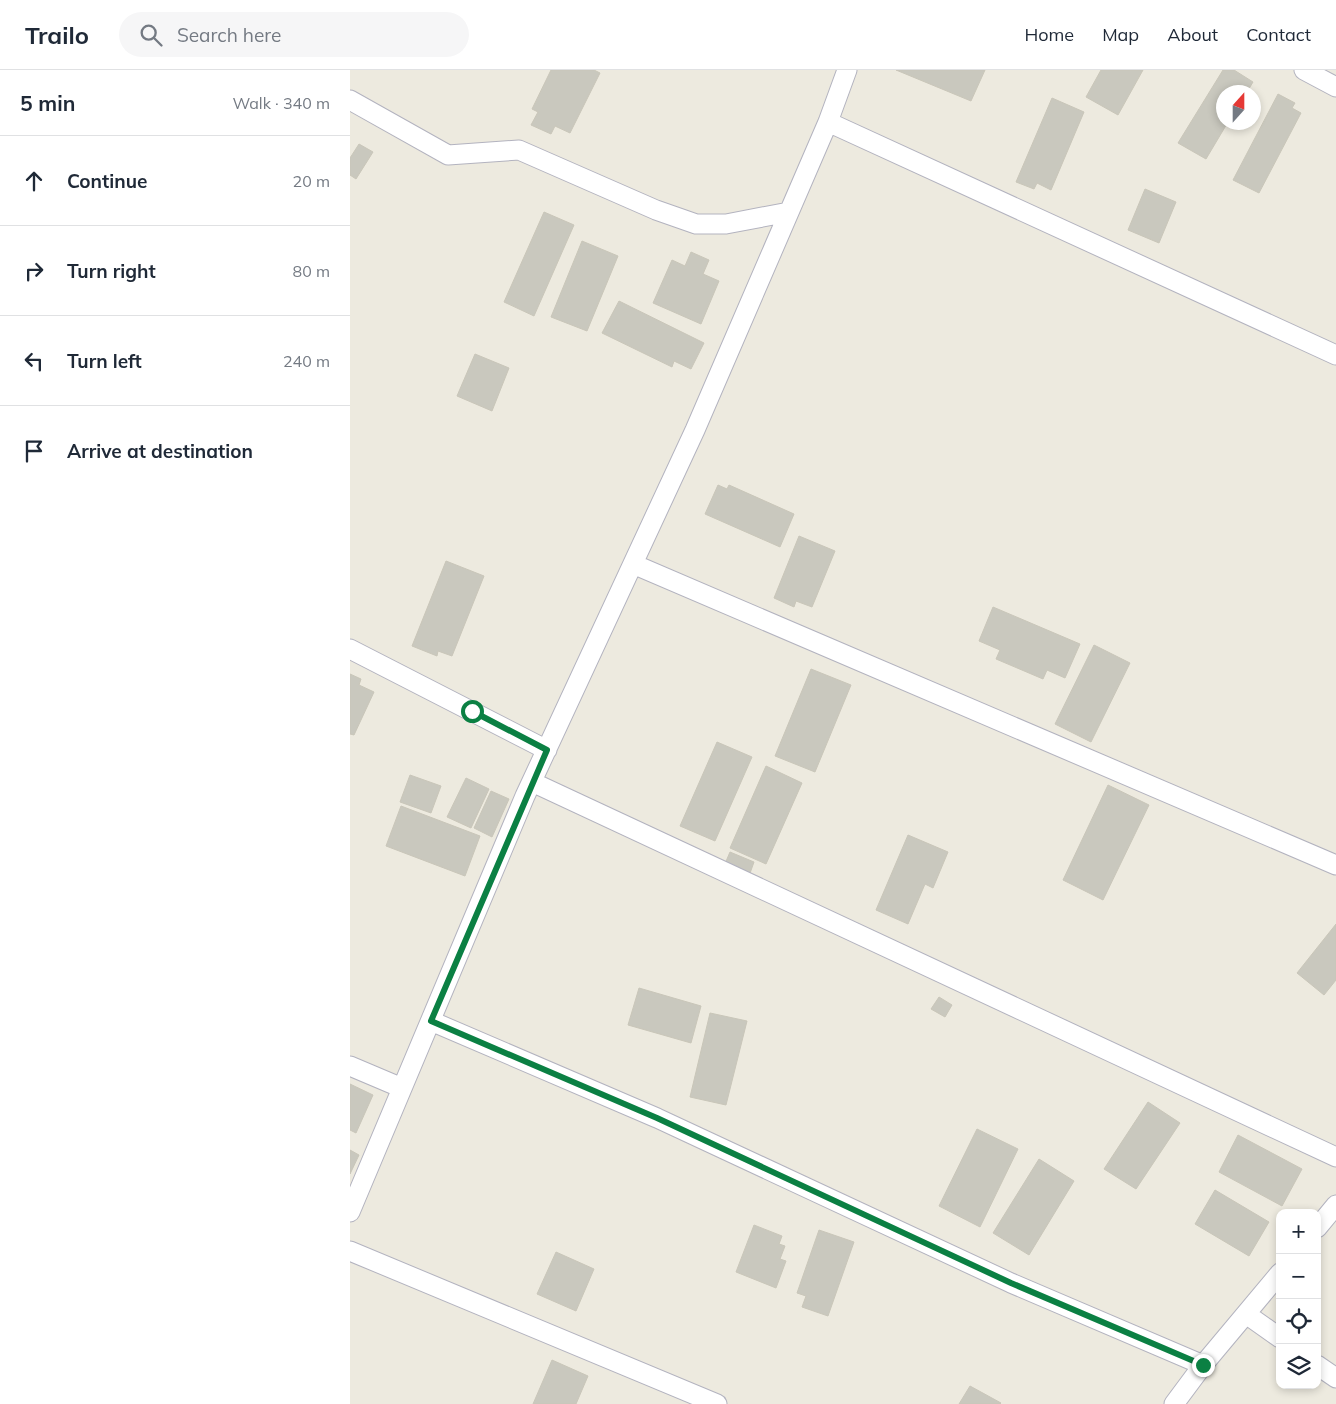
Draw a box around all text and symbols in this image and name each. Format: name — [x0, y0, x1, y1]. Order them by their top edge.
search box — [119, 12, 469, 57]
text: Trailo — [25, 20, 89, 50]
icon: search — [137, 21, 165, 49]
text: Search here — [177, 23, 281, 47]
text: Home — [1024, 23, 1074, 46]
text: Map — [1102, 23, 1139, 46]
text: About — [1167, 23, 1218, 46]
text: Contact — [1246, 23, 1311, 46]
north arrow — [1216, 85, 1261, 130]
text: 5 min — [20, 90, 75, 116]
text: Walk · 340 m — [232, 93, 330, 113]
icon: ahead — [20, 167, 48, 195]
text: Continue — [67, 169, 147, 193]
text: 20 m — [293, 171, 330, 191]
icon: right — [20, 257, 48, 285]
text: Turn right — [67, 259, 156, 283]
text: 80 m — [293, 261, 330, 281]
icon: left — [20, 347, 48, 375]
text: Turn left — [67, 349, 142, 373]
text: 240 m — [283, 351, 330, 371]
icon: arrive — [20, 437, 48, 465]
text: Arrive at destination — [67, 439, 253, 463]
route start — [461, 700, 484, 723]
map controls — [1276, 1209, 1321, 1389]
button: + — [1276, 1209, 1321, 1254]
button: − — [1276, 1254, 1321, 1299]
button: locate — [1276, 1299, 1321, 1344]
button: layers — [1276, 1344, 1321, 1389]
route end — [1192, 1354, 1215, 1377]

